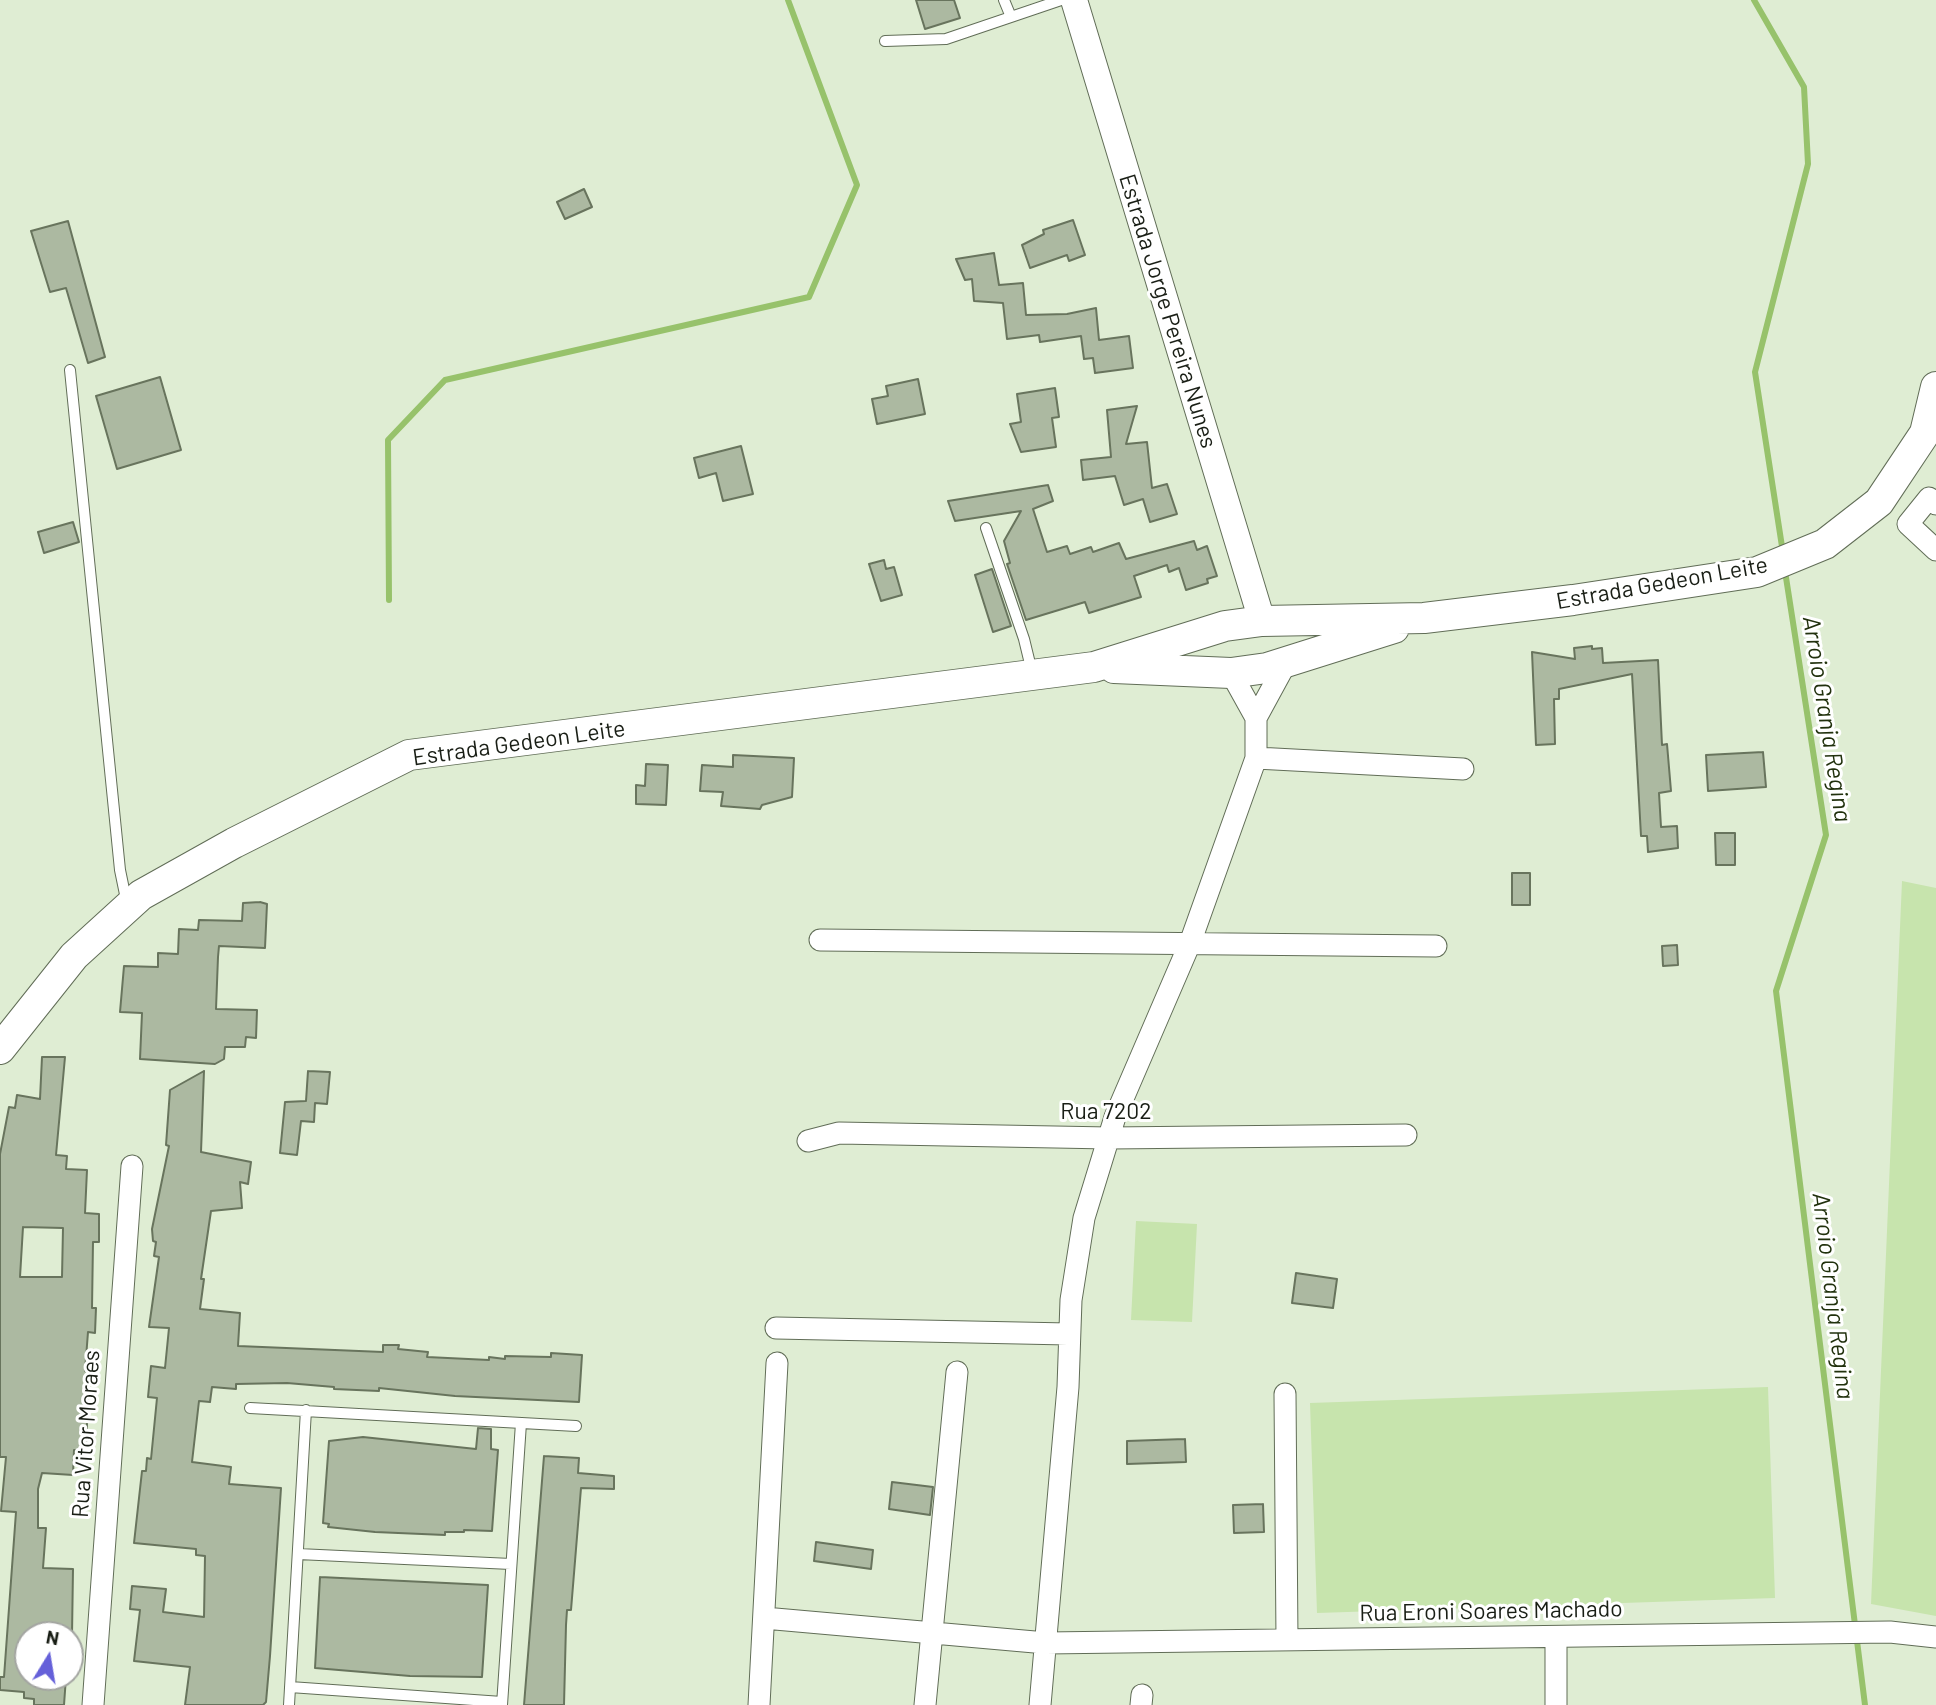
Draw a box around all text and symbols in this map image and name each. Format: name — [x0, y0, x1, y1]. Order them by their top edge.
street label: Estrada Jorge Pereira Nunes — [1113, 171, 1223, 451]
street label: Estrada Gedeon Leite — [1554, 551, 1770, 615]
water label: Arroio Granja Regina — [1797, 614, 1857, 824]
street label: Estrada Gedeon Leite — [411, 714, 627, 772]
street label: Rua 7202 — [1060, 1097, 1152, 1125]
water label: Arroio Granja Regina — [1806, 1191, 1860, 1401]
street label: Rua Vitor Moraes — [66, 1349, 106, 1519]
street label: Rua Eroni Soares Machado — [1359, 1595, 1623, 1627]
north arrow — [14, 1621, 84, 1691]
text: N — [44, 1624, 61, 1649]

